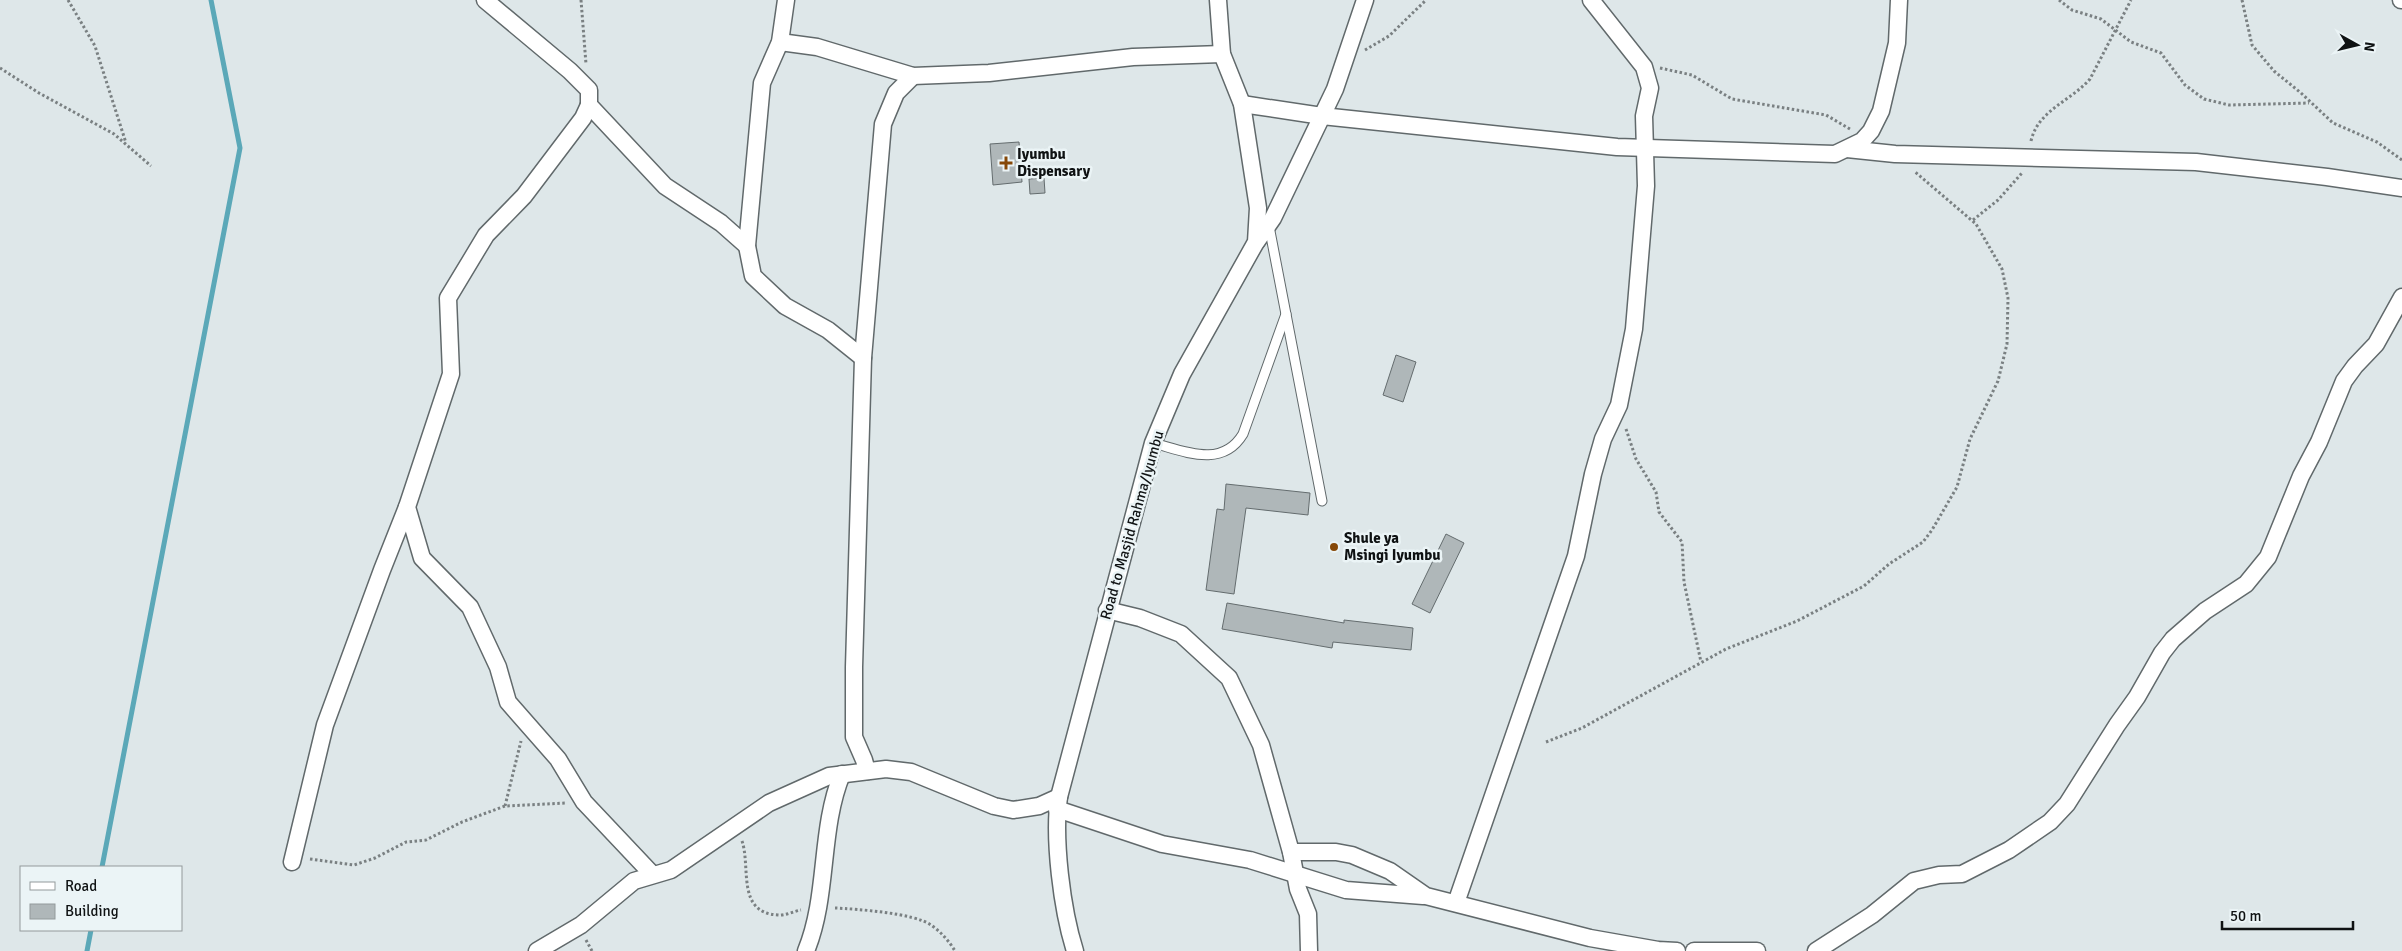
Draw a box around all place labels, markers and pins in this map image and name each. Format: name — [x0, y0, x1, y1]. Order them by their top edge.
place label: Iyumbu Dispensary — [1017, 145, 1091, 180]
marker: Iyumbu Dispensary — [999, 156, 1013, 170]
place label: Shule ya Msingi Iyumbu — [1344, 529, 1441, 564]
marker: Shule ya Msingi Iyumbu — [1328, 541, 1340, 553]

